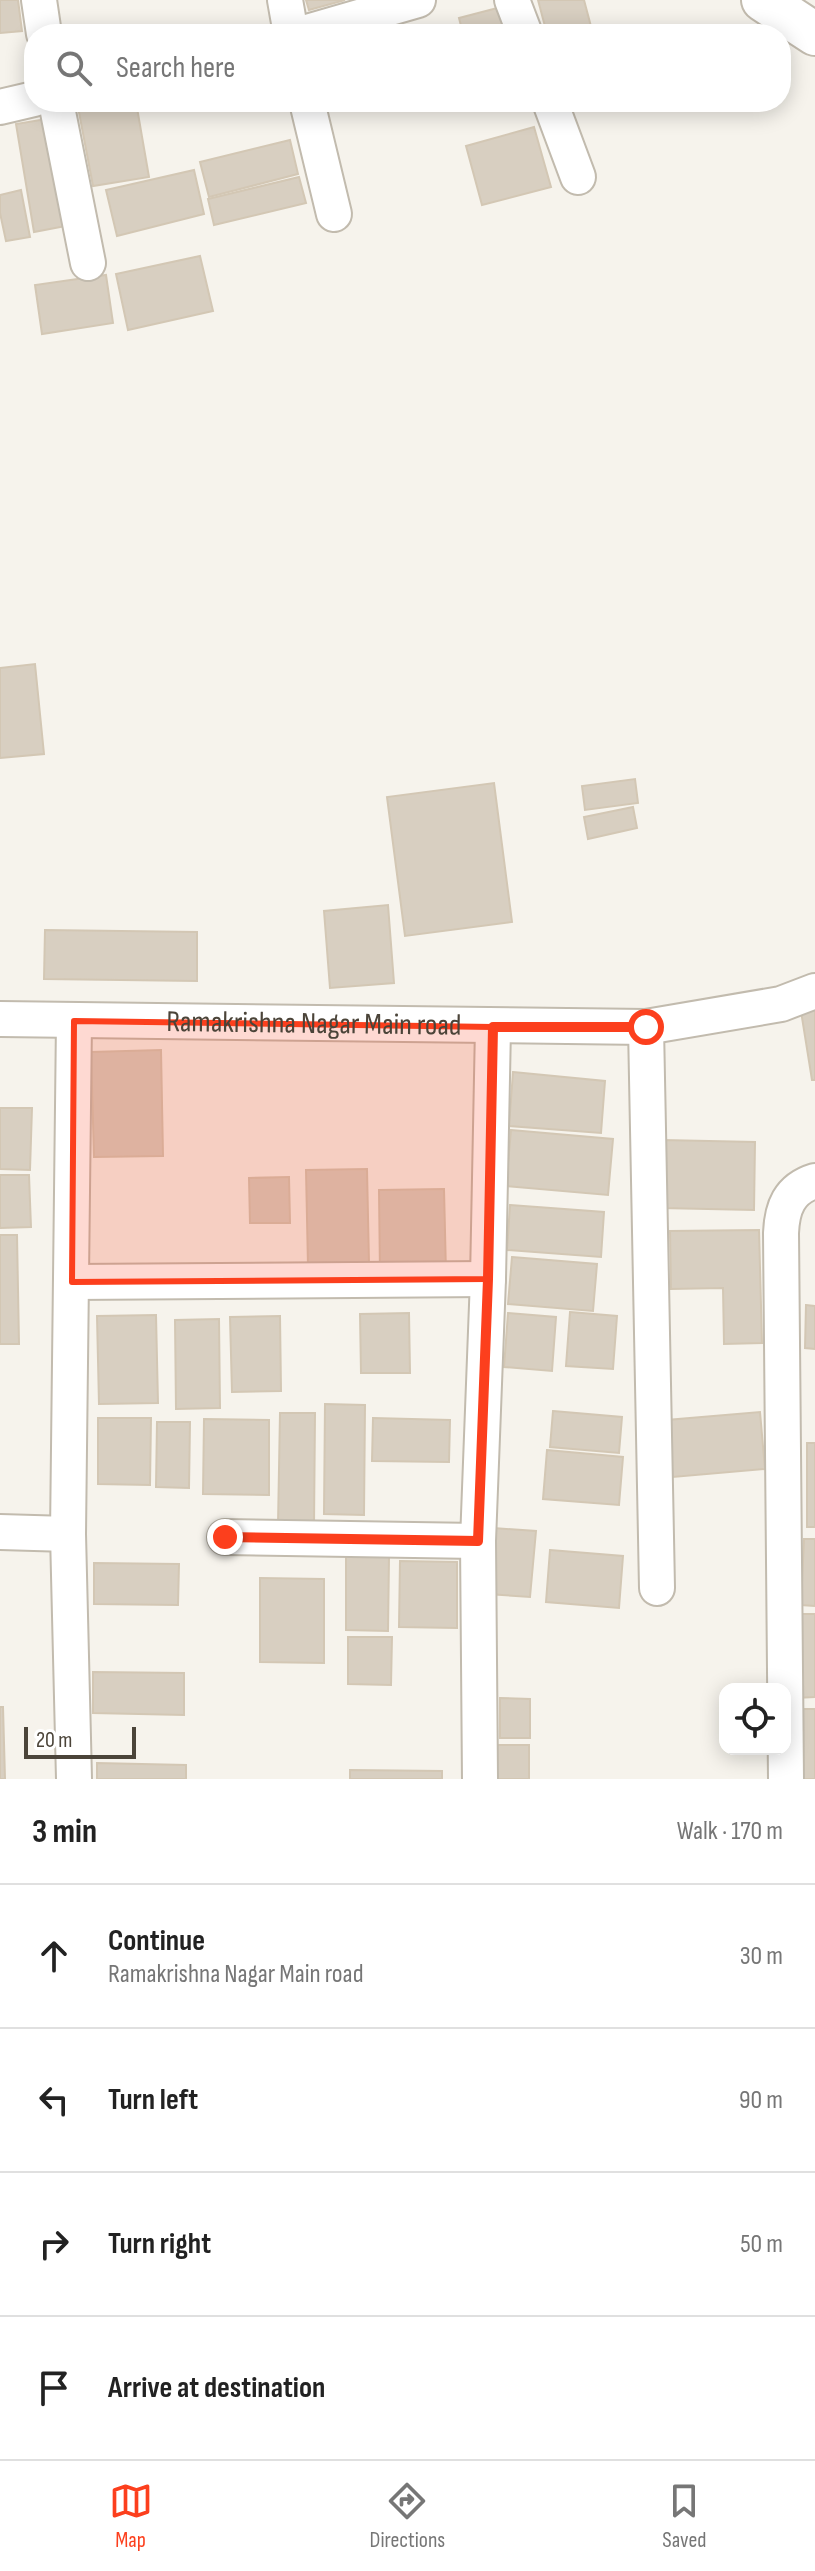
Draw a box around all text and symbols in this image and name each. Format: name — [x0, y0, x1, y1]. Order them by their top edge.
search box — [24, 24, 791, 112]
icon: search — [52, 46, 96, 90]
text: Search here — [116, 50, 235, 86]
street label: Ramakrishna Nagar Main road — [166, 1004, 462, 1044]
route start — [628, 1009, 664, 1045]
route end — [207, 1519, 243, 1555]
map controls — [719, 1683, 791, 1755]
button: locate — [719, 1683, 791, 1755]
scale bar — [24, 1723, 136, 1759]
text: 20 m — [36, 1727, 73, 1754]
text: 3 min — [32, 1811, 97, 1852]
text: Walk · 170 m — [677, 1816, 783, 1847]
text: Continue — [108, 1923, 205, 1959]
icon: ahead — [32, 1934, 76, 1978]
text: 30 m — [740, 1941, 783, 1972]
text: Ramakrishna Nagar Main road — [108, 1959, 363, 1990]
icon: left — [32, 2078, 76, 2122]
text: Turn left — [108, 2082, 198, 2118]
text: 90 m — [739, 2085, 783, 2116]
icon: right — [32, 2222, 76, 2266]
text: Turn right — [108, 2226, 211, 2262]
text: 50 m — [740, 2229, 783, 2260]
icon: arrive — [32, 2366, 76, 2410]
text: Arrive at destination — [108, 2370, 325, 2406]
tab: Map — [109, 2479, 153, 2554]
tab: Directions — [370, 2479, 445, 2554]
tab: Saved — [662, 2479, 706, 2554]

